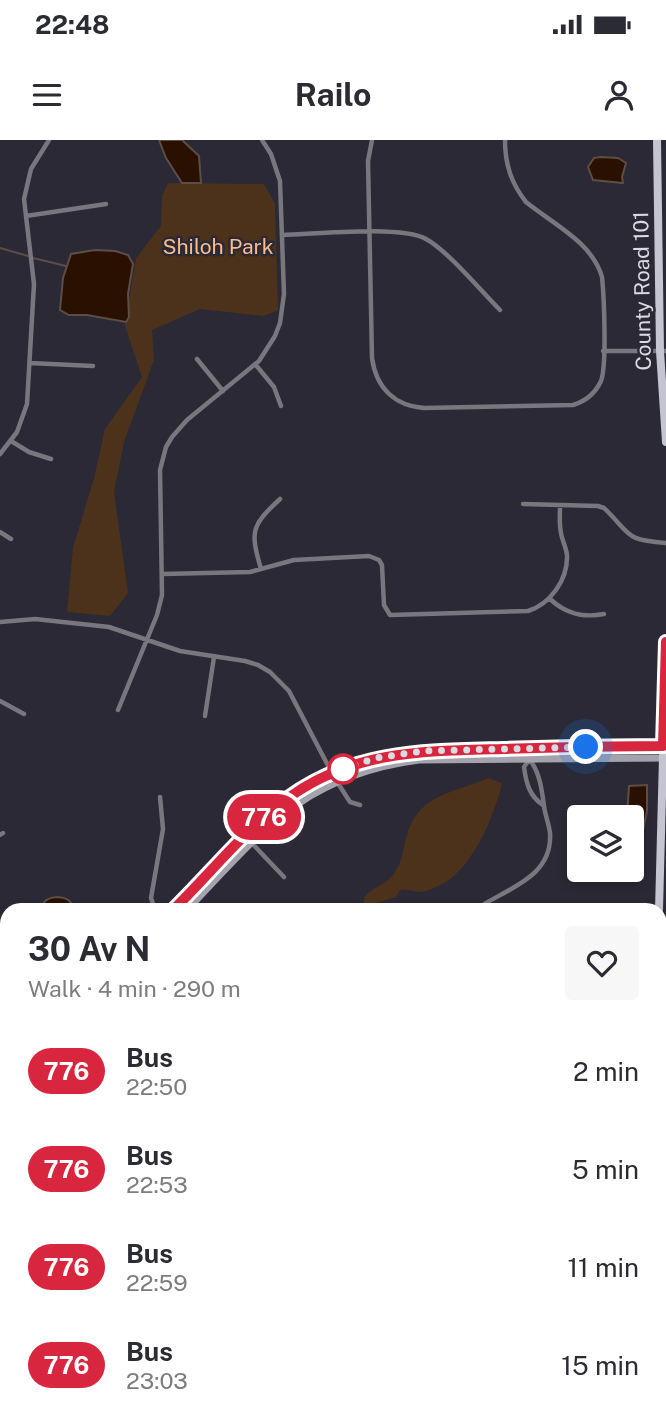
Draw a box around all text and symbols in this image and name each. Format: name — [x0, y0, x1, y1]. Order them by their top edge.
text: 22:48 — [35, 9, 109, 40]
icon: menu — [28, 76, 66, 114]
text: Railo — [295, 76, 371, 113]
icon: person — [600, 76, 638, 114]
street label: County Road 101 — [628, 211, 656, 371]
park label: Shiloh Park — [162, 234, 274, 259]
your location — [568, 729, 603, 764]
unlabelled marker — [328, 754, 358, 784]
line badge: 776 — [224, 794, 304, 840]
text: 776 — [241, 803, 287, 831]
map controls — [567, 805, 644, 882]
button: layers — [567, 805, 644, 882]
button: heart — [565, 926, 639, 1000]
text: 30 Av N — [28, 930, 150, 968]
text: Walk · 4 min · 290 m — [28, 975, 241, 1002]
text: Bus — [126, 1042, 173, 1073]
text: 2 min — [573, 1056, 639, 1087]
text: 776 — [44, 1057, 89, 1085]
text: 22:50 — [126, 1073, 187, 1100]
text: Bus — [126, 1140, 173, 1171]
text: 5 min — [572, 1154, 639, 1185]
text: 776 — [44, 1155, 89, 1183]
text: 22:53 — [126, 1171, 188, 1198]
text: Bus — [126, 1238, 173, 1269]
text: 11 min — [567, 1252, 639, 1283]
text: 776 — [44, 1253, 89, 1281]
text: 22:59 — [126, 1269, 188, 1296]
text: Bus — [126, 1336, 173, 1367]
text: 15 min — [561, 1350, 639, 1381]
text: 776 — [44, 1351, 89, 1379]
text: 23:03 — [126, 1367, 188, 1394]

